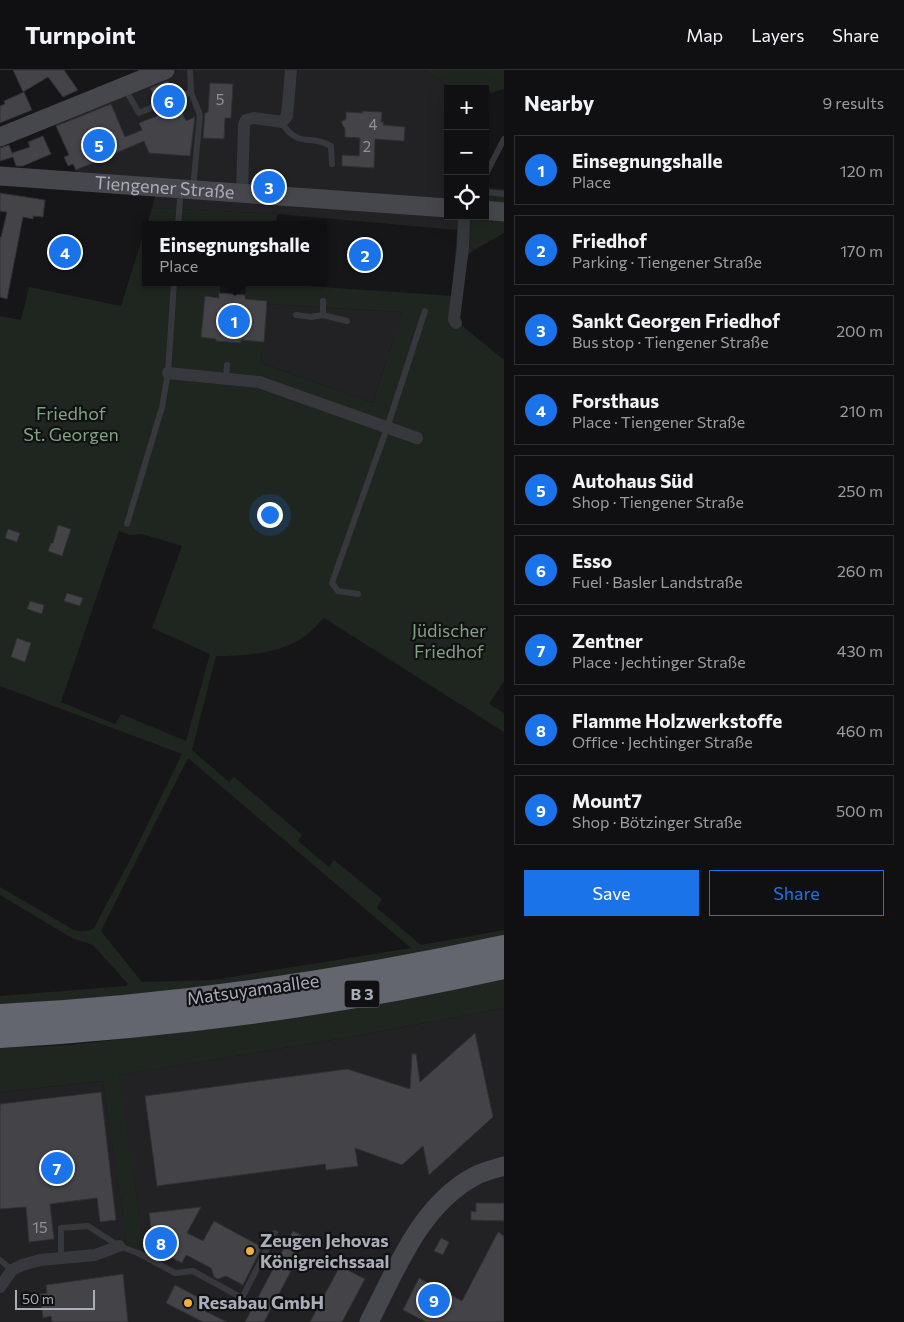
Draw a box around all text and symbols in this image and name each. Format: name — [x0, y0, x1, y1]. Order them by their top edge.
text: Turnpoint — [25, 20, 136, 49]
text: Map — [686, 24, 723, 46]
text: Layers — [751, 24, 804, 46]
text: Share — [832, 24, 879, 46]
pin: 6 — [153, 82, 185, 120]
map controls — [444, 85, 489, 220]
button: + — [444, 85, 489, 130]
house number: 5 — [216, 90, 224, 108]
text: Nearby — [524, 90, 594, 115]
text: 9 results — [823, 93, 884, 112]
house number: 4 — [369, 115, 378, 133]
pin: 5 — [83, 126, 115, 164]
button: − — [444, 130, 489, 175]
house number: 2 — [363, 137, 371, 155]
text: Einsegnungshalle — [572, 149, 722, 172]
text: 1 — [537, 161, 545, 180]
text: 120 m — [840, 161, 883, 180]
pin: 3 — [253, 168, 285, 206]
street label: Tiengener Straße — [94, 171, 235, 203]
text: Place — [572, 172, 611, 191]
button: locate — [444, 175, 489, 220]
popup — [142, 221, 327, 286]
text: Friedhof — [572, 229, 647, 252]
pin: 4 — [49, 233, 81, 271]
text: Einsegnungshalle — [159, 233, 310, 256]
pin: 2 — [349, 236, 381, 274]
text: 2 — [536, 241, 546, 260]
text: 170 m — [840, 241, 883, 260]
text: Parking · Tiengener Straße — [572, 252, 762, 271]
text: Place — [159, 256, 198, 275]
pin: 1 — [218, 302, 250, 340]
text: Sankt Georgen Friedhof — [572, 309, 780, 332]
text: 3 — [536, 321, 546, 340]
text: 200 m — [836, 321, 883, 340]
text: Bus stop · Tiengener Straße — [572, 332, 769, 351]
text: Forsthaus — [572, 389, 659, 412]
text: 4 — [536, 401, 546, 420]
text: 210 m — [840, 401, 883, 420]
park label: Friedhof St. Georgen — [23, 402, 119, 445]
text: Place · Tiengener Straße — [572, 412, 745, 431]
text: Autohaus Süd — [572, 469, 693, 492]
text: 5 — [536, 481, 546, 500]
text: 250 m — [837, 481, 883, 500]
text: Shop · Tiengener Straße — [572, 492, 744, 511]
your location — [257, 502, 283, 528]
text: Esso — [572, 549, 612, 572]
text: 6 — [536, 561, 546, 580]
text: 260 m — [837, 561, 883, 580]
text: Fuel · Basler Landstraße — [572, 572, 743, 591]
park label: Jüdischer Friedhof — [412, 619, 486, 662]
text: Zentner — [572, 629, 643, 652]
text: 7 — [537, 641, 545, 660]
text: 430 m — [837, 641, 883, 660]
text: Place · Jechtinger Straße — [572, 652, 746, 671]
text: Flamme Holzwerkstoffe — [572, 709, 782, 732]
text: 8 — [536, 721, 546, 740]
text: 460 m — [836, 721, 883, 740]
text: Office · Jechtinger Straße — [572, 732, 753, 751]
text: Mount7 — [572, 789, 642, 812]
text: 9 — [536, 801, 546, 820]
text: 500 m — [836, 801, 883, 820]
text: Shop · Bötzinger Straße — [572, 812, 742, 831]
button: Save — [524, 870, 699, 916]
button: Share — [709, 870, 884, 916]
street label: Matsuyamaallee — [185, 969, 320, 1009]
road number: B 3 — [344, 981, 380, 1008]
pin: 7 — [41, 1149, 73, 1187]
house number: 15 — [32, 1218, 48, 1236]
pin: 8 — [145, 1224, 177, 1262]
place label: Zeugen Jehovas Königreichssaal — [260, 1229, 389, 1272]
marker: Zeugen Jehovas Königreichssaal — [244, 1245, 256, 1257]
pin: 9 — [418, 1281, 450, 1319]
scale bar — [15, 1287, 95, 1310]
text: 50 m — [22, 1290, 54, 1307]
place label: Resabau GmbH — [198, 1291, 324, 1313]
marker: Resabau GmbH — [182, 1297, 194, 1309]

